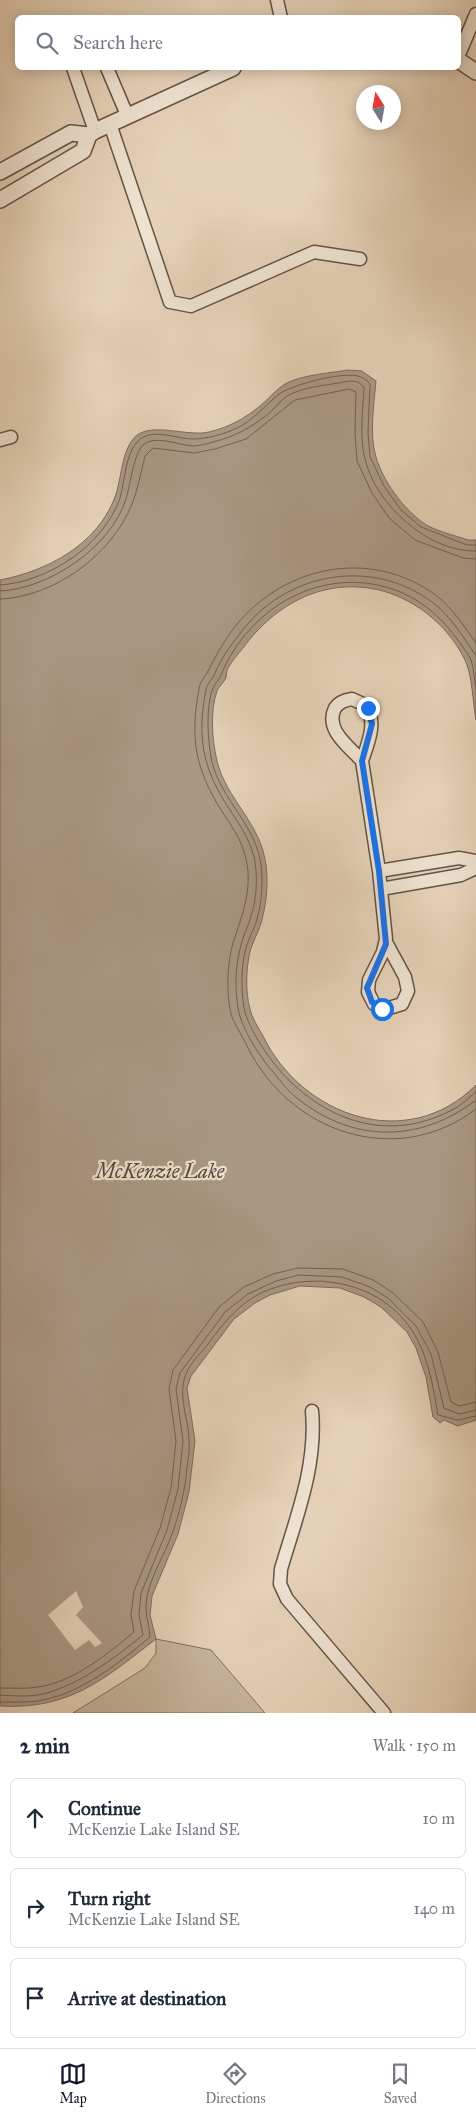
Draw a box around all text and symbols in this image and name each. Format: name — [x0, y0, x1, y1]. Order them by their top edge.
search box — [15, 15, 461, 70]
icon: search — [33, 29, 61, 57]
text: Search here — [73, 31, 163, 54]
north arrow — [356, 85, 401, 130]
route end — [357, 697, 380, 720]
route start — [371, 998, 394, 1021]
water label: McKenzie Lake — [94, 1159, 225, 1183]
text: 2 min — [20, 1733, 70, 1759]
text: Walk · 150 m — [373, 1736, 456, 1755]
text: Continue — [68, 1797, 141, 1820]
icon: ahead — [21, 1804, 49, 1832]
text: 10 m — [423, 1809, 455, 1828]
text: McKenzie Lake Island SE — [68, 1820, 240, 1839]
text: Turn right — [68, 1887, 151, 1910]
icon: right — [21, 1894, 49, 1922]
text: 140 m — [414, 1899, 455, 1918]
text: McKenzie Lake Island SE — [68, 1910, 240, 1929]
icon: arrive — [21, 1984, 49, 2012]
text: Arrive at destination — [68, 1987, 226, 2010]
tab: Map — [59, 2060, 87, 2107]
tab: Directions — [205, 2060, 266, 2107]
tab: Saved — [384, 2060, 417, 2107]

